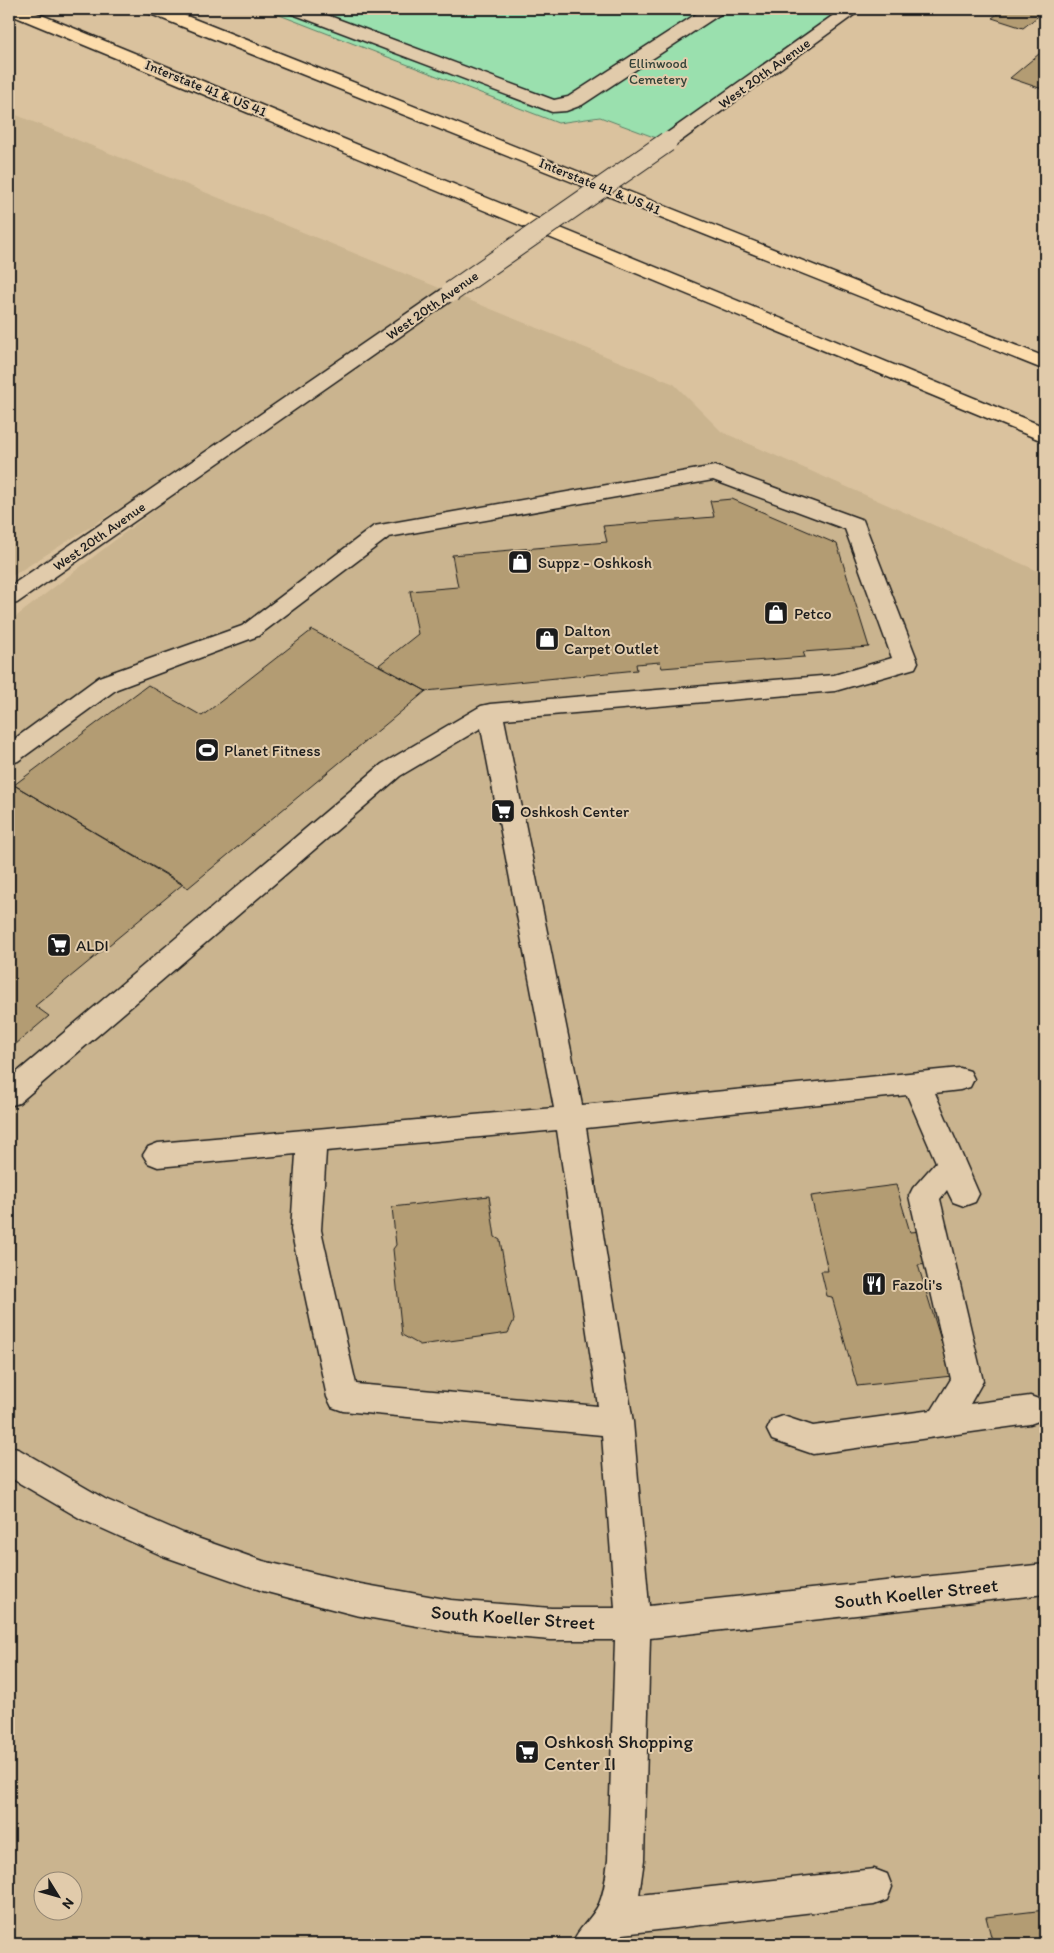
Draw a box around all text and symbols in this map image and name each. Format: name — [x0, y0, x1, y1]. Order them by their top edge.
street label: West 20th Avenue — [715, 34, 814, 112]
park label: Ellinwood Cemetery — [629, 55, 688, 88]
street label: Interstate 41 & US 41 — [143, 56, 270, 121]
street label: Interstate 41 & US 41 — [537, 154, 664, 219]
street label: West 20th Avenue — [383, 267, 482, 344]
street label: West 20th Avenue — [50, 498, 149, 575]
shop icon: Suppz - Oshkosh — [507, 549, 533, 575]
place label: Suppz - Oshkosh — [538, 553, 652, 572]
shop icon: Petco — [763, 600, 789, 626]
place label: Petco — [794, 604, 832, 623]
place label: Dalton Carpet Outlet — [564, 621, 659, 658]
shop icon: Dalton Carpet Outlet — [534, 626, 560, 652]
sports icon: Planet Fitness — [194, 737, 220, 763]
place label: Planet Fitness — [224, 741, 321, 760]
supermarket icon: Oshkosh Center — [490, 798, 516, 824]
place label: Oshkosh Center — [520, 802, 629, 821]
supermarket icon: ALDI — [46, 932, 72, 958]
place label: ALDI — [76, 936, 109, 955]
restaurant icon: Fazoli's — [861, 1271, 887, 1297]
place label: Fazoli's — [892, 1275, 942, 1294]
street label: South Koeller Street — [833, 1573, 999, 1614]
street label: South Koeller Street — [430, 1600, 596, 1635]
place label: Oshkosh Shopping Center II — [544, 1730, 693, 1775]
supermarket icon: Oshkosh Shopping Center II — [514, 1739, 540, 1765]
north arrow — [32, 1870, 82, 1920]
text: N — [58, 1895, 78, 1912]

